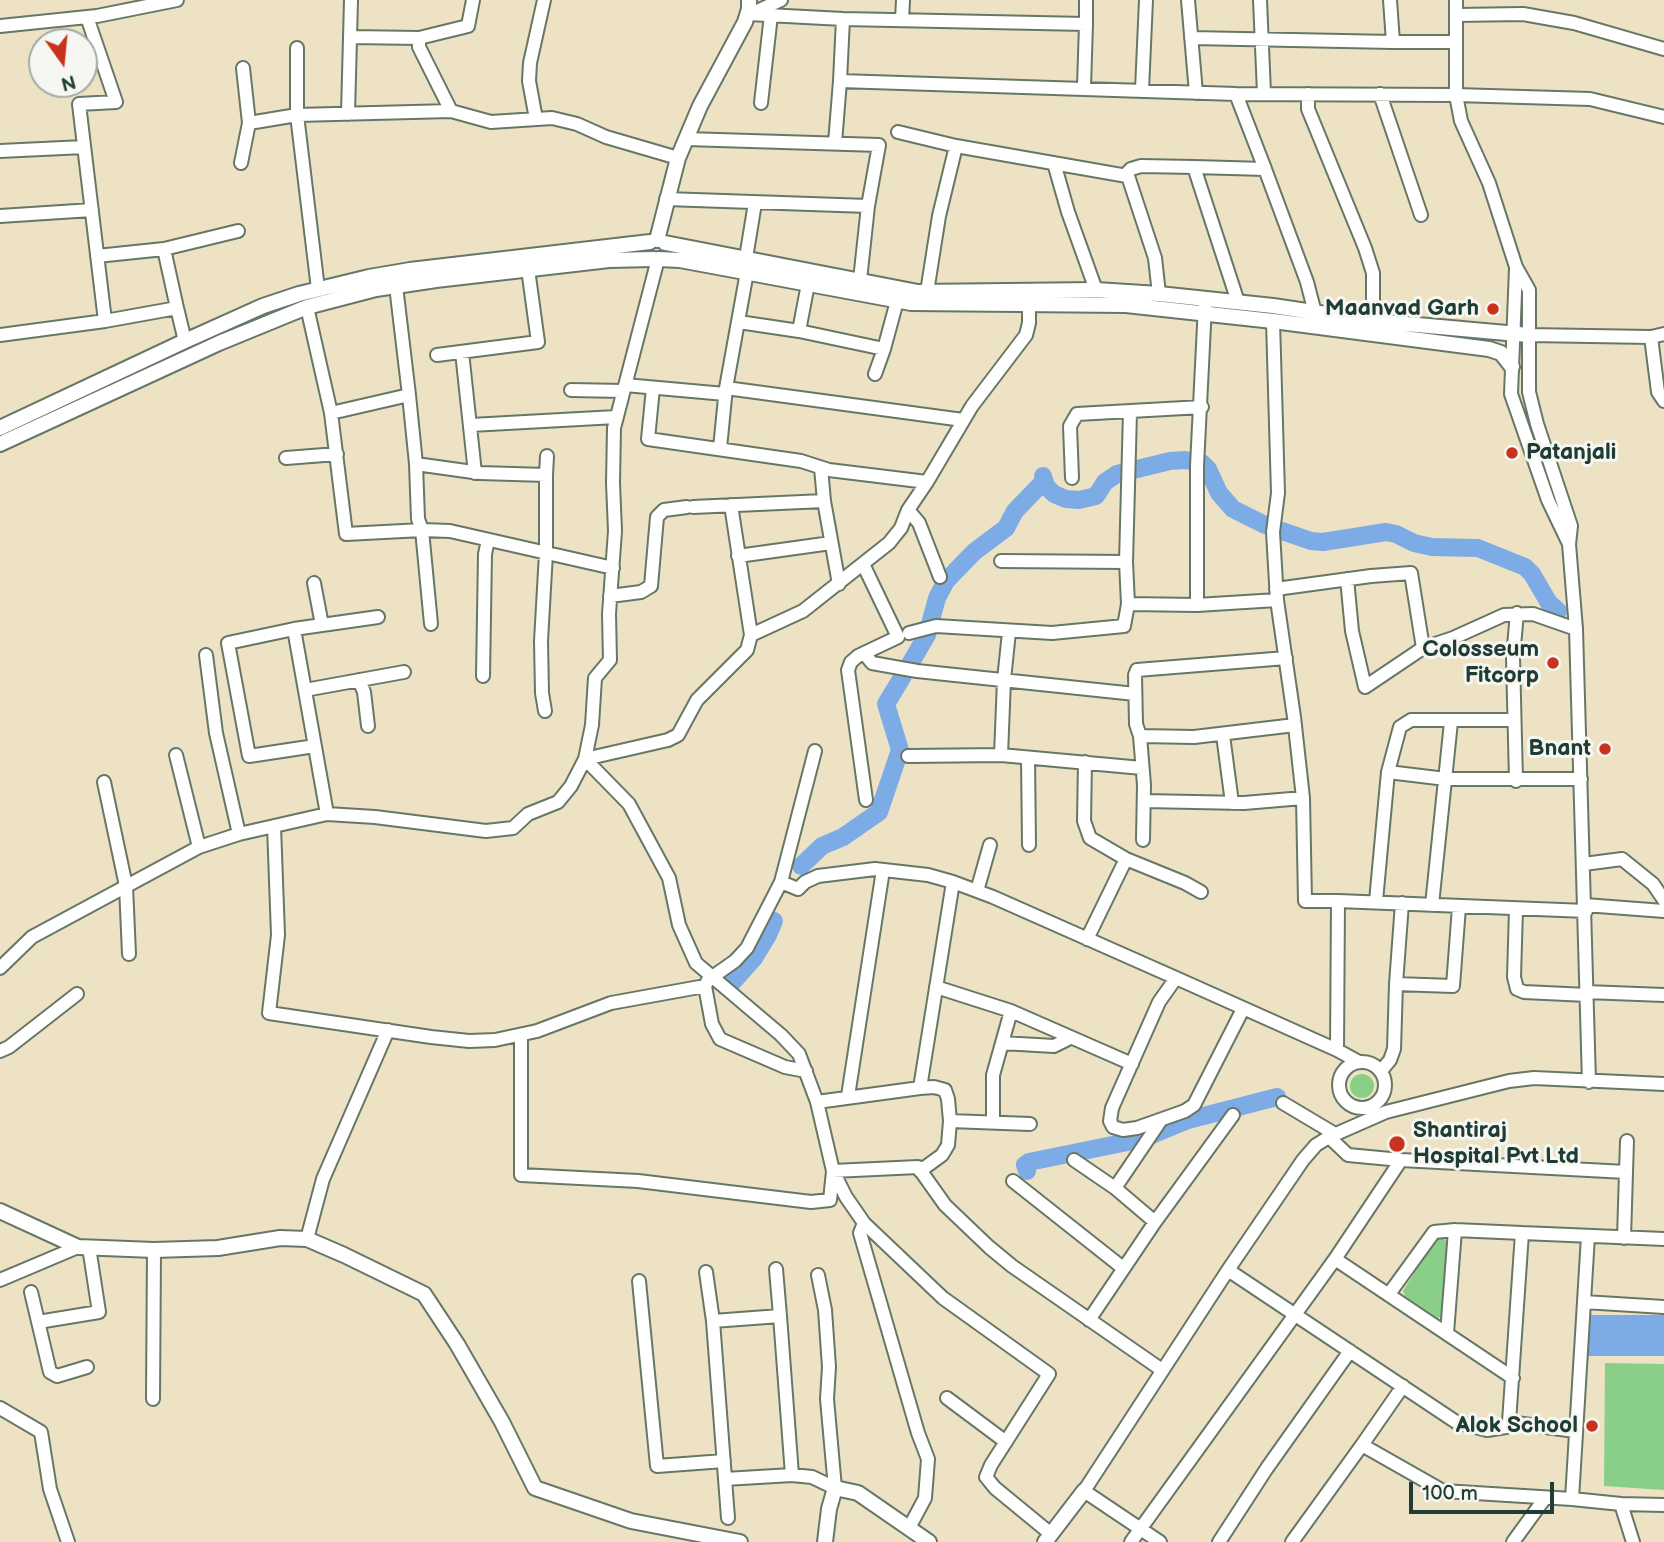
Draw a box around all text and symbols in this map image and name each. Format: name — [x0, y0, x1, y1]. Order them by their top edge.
north arrow — [28, 28, 98, 98]
text: N — [58, 69, 78, 95]
place label: Maanvad Garh — [1325, 295, 1479, 323]
marker: Maanvad Garh — [1485, 301, 1501, 317]
place label: Patanjali — [1526, 439, 1616, 467]
marker: Patanjali — [1504, 445, 1520, 461]
place label: Colosseum Fitcorp — [1422, 636, 1539, 690]
marker: Colosseum Fitcorp — [1545, 655, 1561, 671]
place label: Bnant — [1528, 735, 1591, 763]
marker: Bnant — [1597, 741, 1613, 757]
place label: Shantiraj Hospital Pvt Ltd — [1413, 1117, 1579, 1171]
marker: Shantiraj Hospital Pvt Ltd — [1387, 1134, 1407, 1154]
place label: Alok School — [1456, 1412, 1578, 1440]
marker: Alok School — [1584, 1418, 1600, 1434]
scale bar — [1412, 1468, 1557, 1512]
text: 100 m — [1422, 1481, 1478, 1506]

